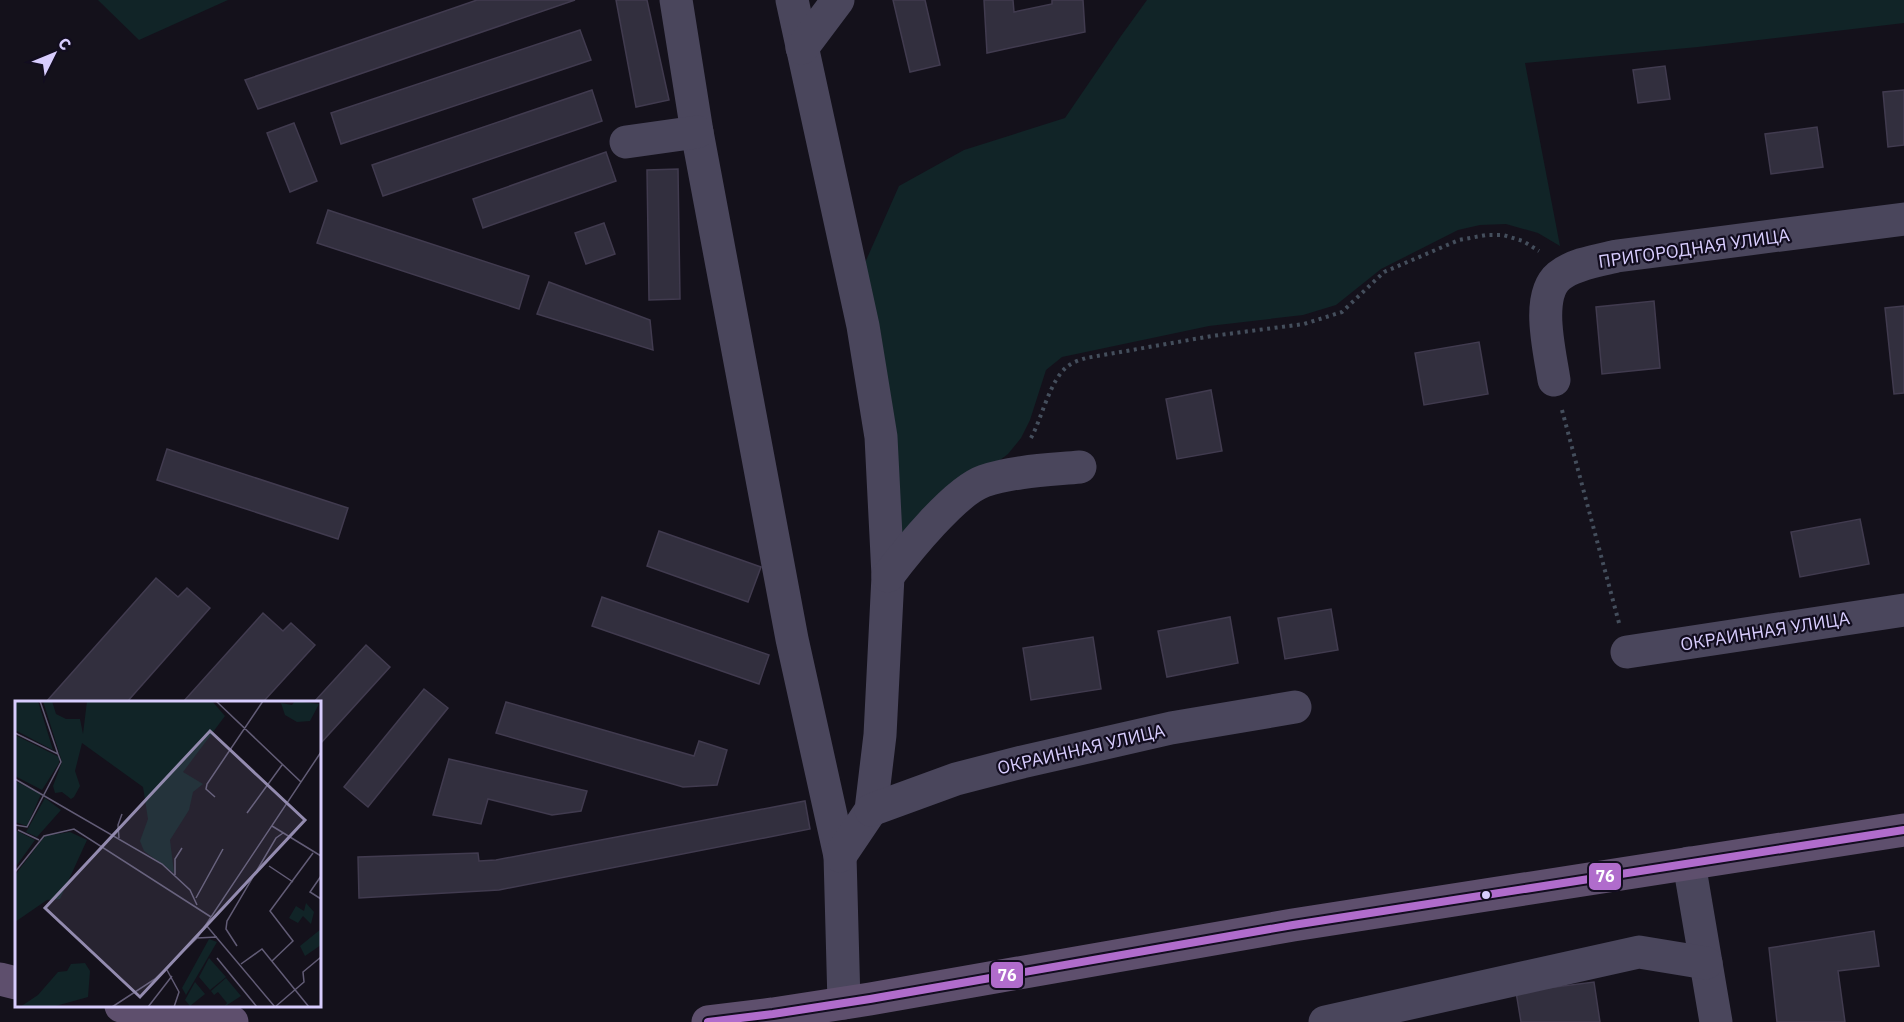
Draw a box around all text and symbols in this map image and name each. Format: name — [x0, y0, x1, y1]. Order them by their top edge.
north arrow — [24, 24, 84, 84]
text: С — [54, 33, 76, 54]
street label: ПРИГОРОДНАЯ УЛИЦА — [1597, 223, 1792, 273]
street label: ОКРАИННАЯ УЛИЦА — [1679, 606, 1852, 656]
inset map — [15, 701, 321, 1007]
street label: ОКРАИННАЯ УЛИЦА — [995, 718, 1167, 779]
line badge: 76 — [1588, 862, 1622, 891]
text: 76 — [1595, 866, 1615, 886]
unlabelled marker — [1480, 889, 1492, 901]
line badge: 76 — [990, 961, 1024, 989]
text: 76 — [997, 965, 1017, 985]

